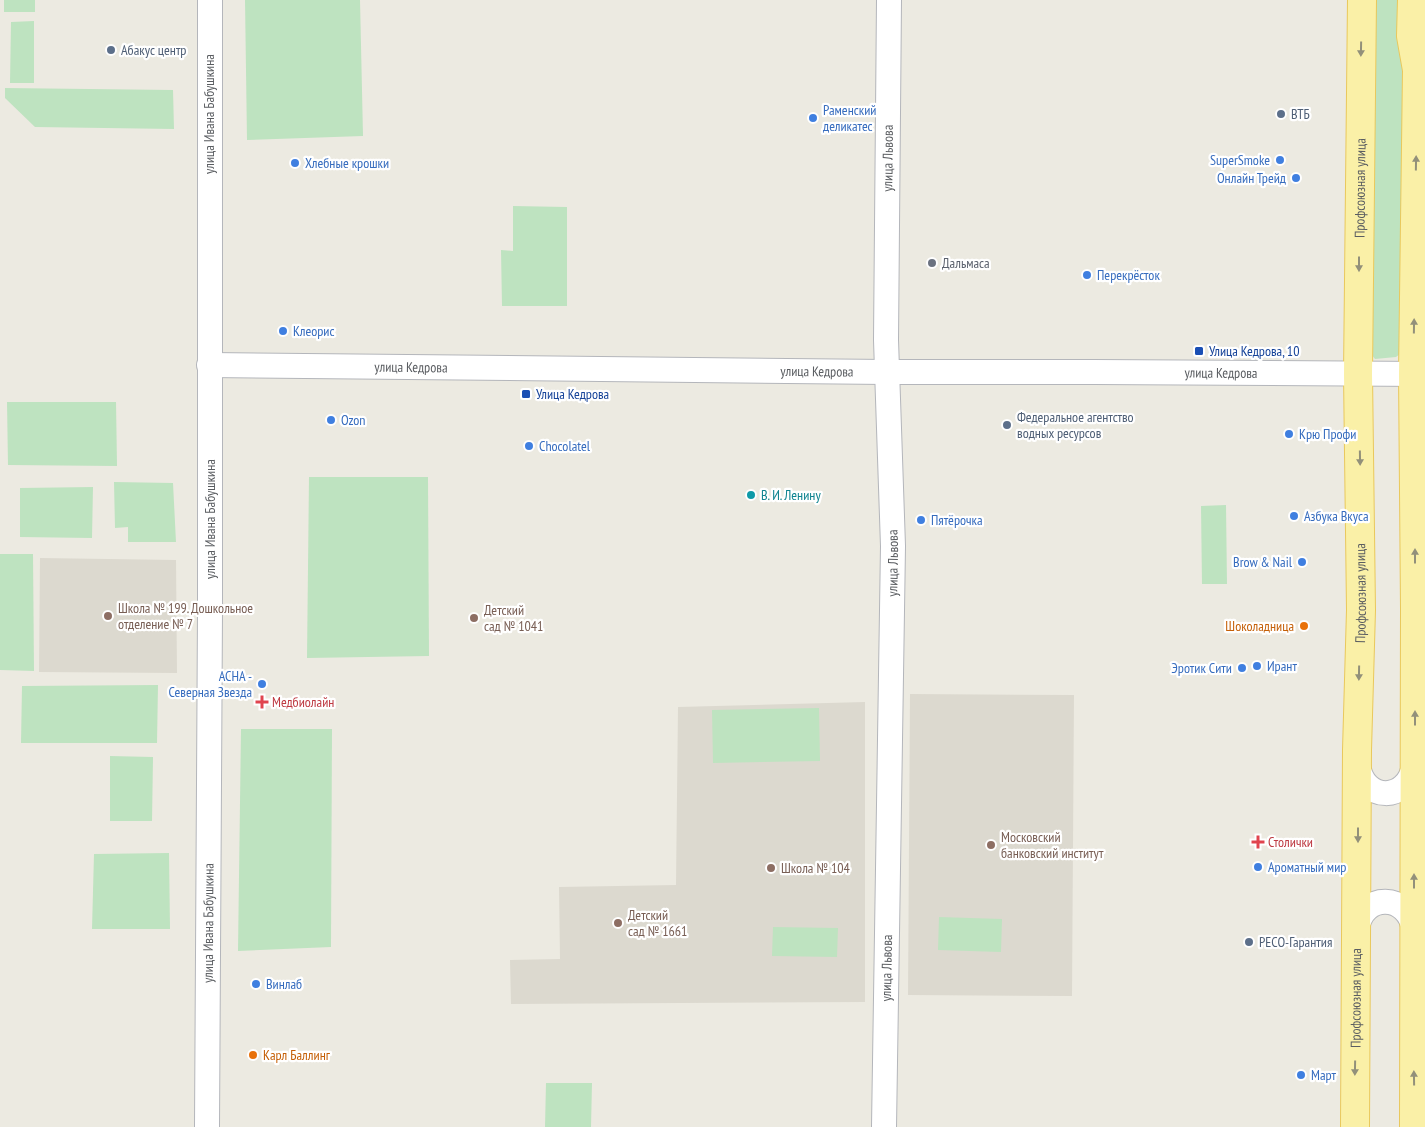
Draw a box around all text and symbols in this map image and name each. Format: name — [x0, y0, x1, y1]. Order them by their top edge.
place label: Абакус центр — [121, 41, 186, 59]
one-way arrow — [1357, 41, 1365, 57]
marker: Абакус центр — [105, 44, 117, 56]
street label: улица Ивана Бабушкина — [200, 54, 218, 174]
place label: Раменский деликатес — [823, 101, 876, 135]
place label: ВТБ — [1291, 105, 1310, 123]
marker: ВТБ — [1275, 108, 1287, 120]
marker: Раменский деликатес — [807, 112, 819, 124]
street label: улица Львова — [878, 125, 897, 192]
street label: Профсоюзная улица — [1350, 138, 1370, 238]
place label: SuperSmoke — [1210, 151, 1270, 169]
place label: Хлебные крошки — [305, 154, 389, 172]
marker: SuperSmoke — [1274, 154, 1286, 166]
one-way arrow — [1412, 155, 1420, 171]
marker: Хлебные крошки — [289, 157, 301, 169]
place label: Онлайн Трейд — [1217, 169, 1286, 187]
marker: Онлайн Трейд — [1290, 172, 1302, 184]
place label: Дальмаса — [942, 254, 990, 272]
one-way arrow — [1355, 256, 1363, 272]
marker: Дальмаса — [926, 257, 938, 269]
place label: Перекрёсток — [1097, 266, 1160, 284]
marker: Перекрёсток — [1081, 269, 1093, 281]
one-way arrow — [1410, 317, 1418, 333]
place label: Клеорис — [293, 322, 334, 340]
marker: Клеорис — [277, 325, 289, 337]
place label: Улица Кедрова, 10 — [1209, 342, 1299, 360]
marker: Улица Кедрова, 10 — [1193, 345, 1205, 357]
street label: улица Кедрова — [374, 358, 448, 376]
street label: улица Кедрова — [780, 362, 854, 381]
street label: улица Кедрова — [1184, 364, 1258, 382]
place label: Улица Кедрова — [536, 385, 609, 403]
marker: Улица Кедрова — [520, 388, 532, 400]
place label: Федеральное агентство водных ресурсов — [1017, 408, 1134, 442]
place label: Ozon — [341, 411, 366, 429]
marker: Ozon — [325, 414, 337, 426]
marker: Федеральное агентство водных ресурсов — [1001, 419, 1013, 431]
place label: Крю Профи — [1299, 425, 1356, 443]
marker: Крю Профи — [1283, 428, 1295, 440]
place label: Chocolatel — [539, 437, 591, 455]
marker: Chocolatel — [523, 440, 535, 452]
one-way arrow — [1356, 450, 1364, 466]
street label: улица Ивана Бабушкина — [201, 459, 219, 579]
place label: В. И. Ленину — [761, 486, 821, 504]
marker: В. И. Ленину — [745, 489, 757, 501]
place label: Азбука Вкуса — [1304, 507, 1368, 525]
marker: Азбука Вкуса — [1288, 510, 1300, 522]
place label: Пятёрочка — [931, 511, 983, 529]
marker: Пятёрочка — [915, 514, 927, 526]
street label: улица Львова — [883, 529, 902, 597]
street label: Профсоюзная улица — [1351, 543, 1370, 643]
one-way arrow — [1411, 548, 1419, 564]
place label: Brow & Nail — [1233, 553, 1293, 571]
marker: Brow & Nail — [1296, 556, 1308, 568]
place label: Школа № 199. Дошкольное отделение № 7 — [118, 599, 253, 633]
place label: Детский сад № 1041 — [484, 601, 543, 635]
marker: Школа № 199. Дошкольное отделение № 7 — [102, 610, 114, 622]
marker: Детский сад № 1041 — [468, 612, 480, 624]
place label: Шоколадница — [1225, 617, 1294, 635]
marker: Шоколадница — [1298, 620, 1310, 632]
place label: Ирант — [1267, 657, 1297, 675]
place label: Эротик Сити — [1171, 659, 1232, 677]
marker: Ирант — [1251, 660, 1263, 672]
marker: Эротик Сити — [1236, 662, 1248, 674]
one-way arrow — [1355, 665, 1363, 681]
place label: АСНА - Северная Звезда — [168, 667, 252, 701]
marker: АСНА - Северная Звезда — [256, 678, 268, 690]
place label: Медбиолайн — [272, 693, 334, 711]
marker: Медбиолайн — [256, 696, 268, 708]
one-way arrow — [1411, 710, 1419, 726]
place label: Московский банковский институт — [1001, 828, 1104, 862]
one-way arrow — [1353, 828, 1361, 844]
place label: Столички — [1268, 833, 1313, 851]
marker: Столички — [1252, 836, 1264, 848]
marker: Московский банковский институт — [985, 839, 997, 851]
place label: Ароматный мир — [1268, 858, 1346, 876]
place label: Школа № 104 — [781, 859, 851, 877]
marker: Ароматный мир — [1252, 861, 1264, 873]
marker: Школа № 104 — [765, 862, 777, 874]
street label: улица Ивана Бабушкина — [199, 863, 218, 983]
one-way arrow — [1410, 873, 1418, 889]
place label: Детский сад № 1661 — [628, 906, 687, 940]
marker: Детский сад № 1661 — [612, 917, 624, 929]
place label: РЕСО-Гарантия — [1259, 933, 1332, 951]
street label: улица Львова — [877, 934, 896, 1002]
marker: РЕСО-Гарантия — [1243, 936, 1255, 948]
street label: Профсоюзная улица — [1346, 948, 1365, 1048]
place label: Винлаб — [266, 975, 302, 993]
marker: Винлаб — [250, 978, 262, 990]
place label: Карл Баллинг — [263, 1046, 331, 1064]
marker: Карл Баллинг — [247, 1049, 259, 1061]
one-way arrow — [1351, 1060, 1359, 1076]
place label: Март — [1311, 1066, 1336, 1084]
marker: Март — [1295, 1069, 1307, 1081]
one-way arrow — [1410, 1070, 1418, 1086]

